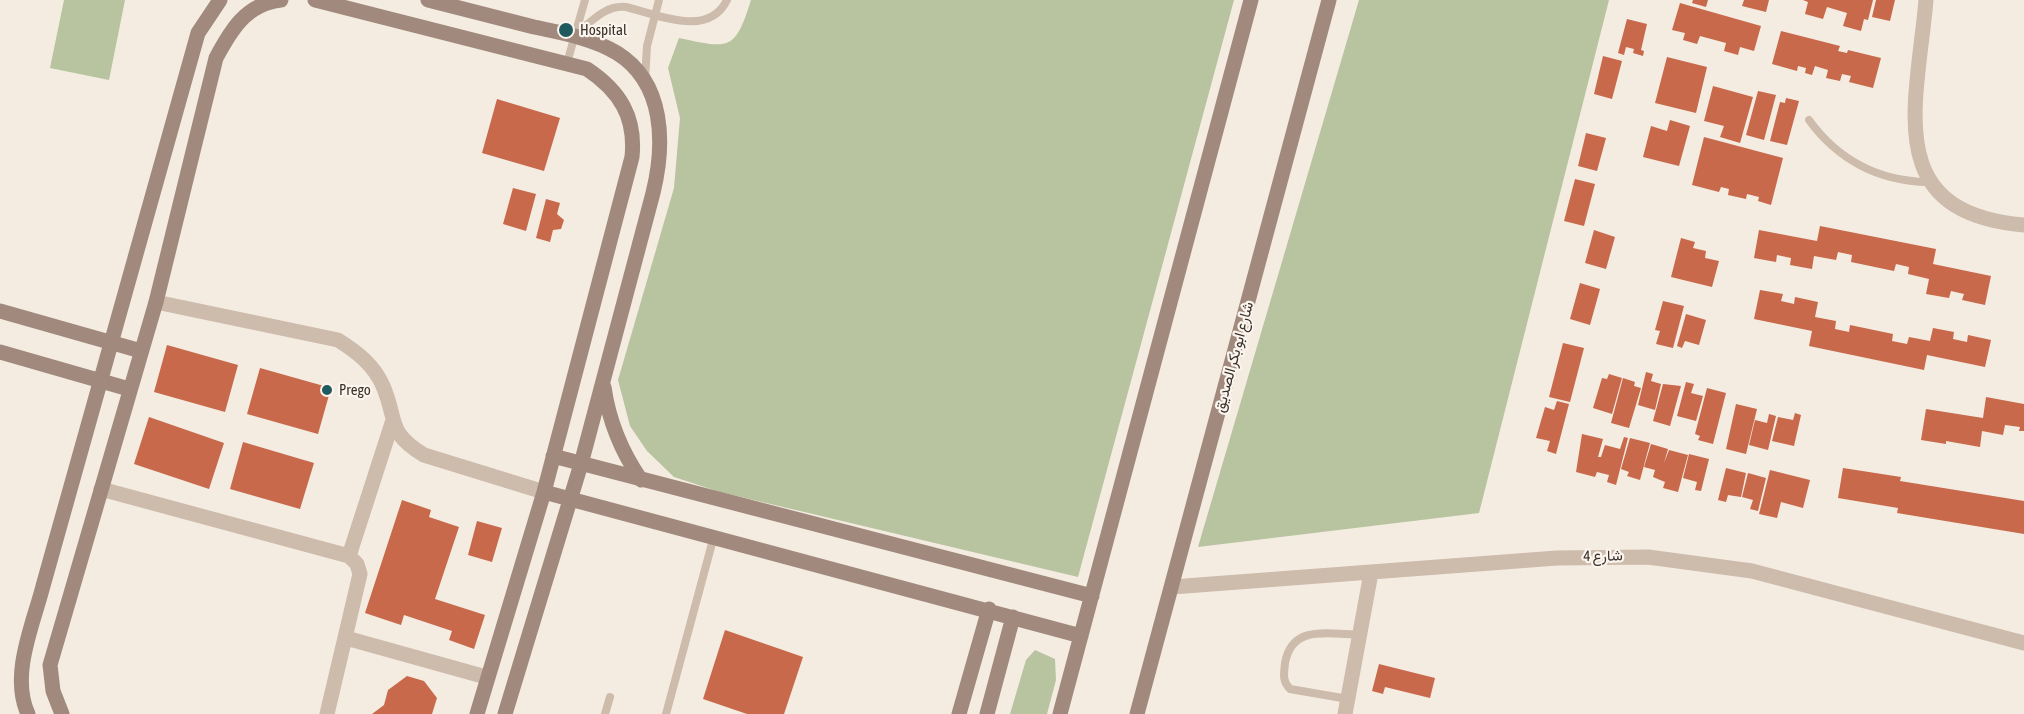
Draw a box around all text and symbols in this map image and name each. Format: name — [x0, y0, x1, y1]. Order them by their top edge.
marker: Hospital — [557, 21, 575, 39]
place label: Hospital — [580, 21, 627, 39]
street label: شارع ابو بكر الصديق — [1211, 300, 1257, 414]
place label: Prego — [339, 381, 371, 399]
marker: Prego — [320, 383, 334, 397]
street label: شارع 4 — [1583, 547, 1623, 565]

